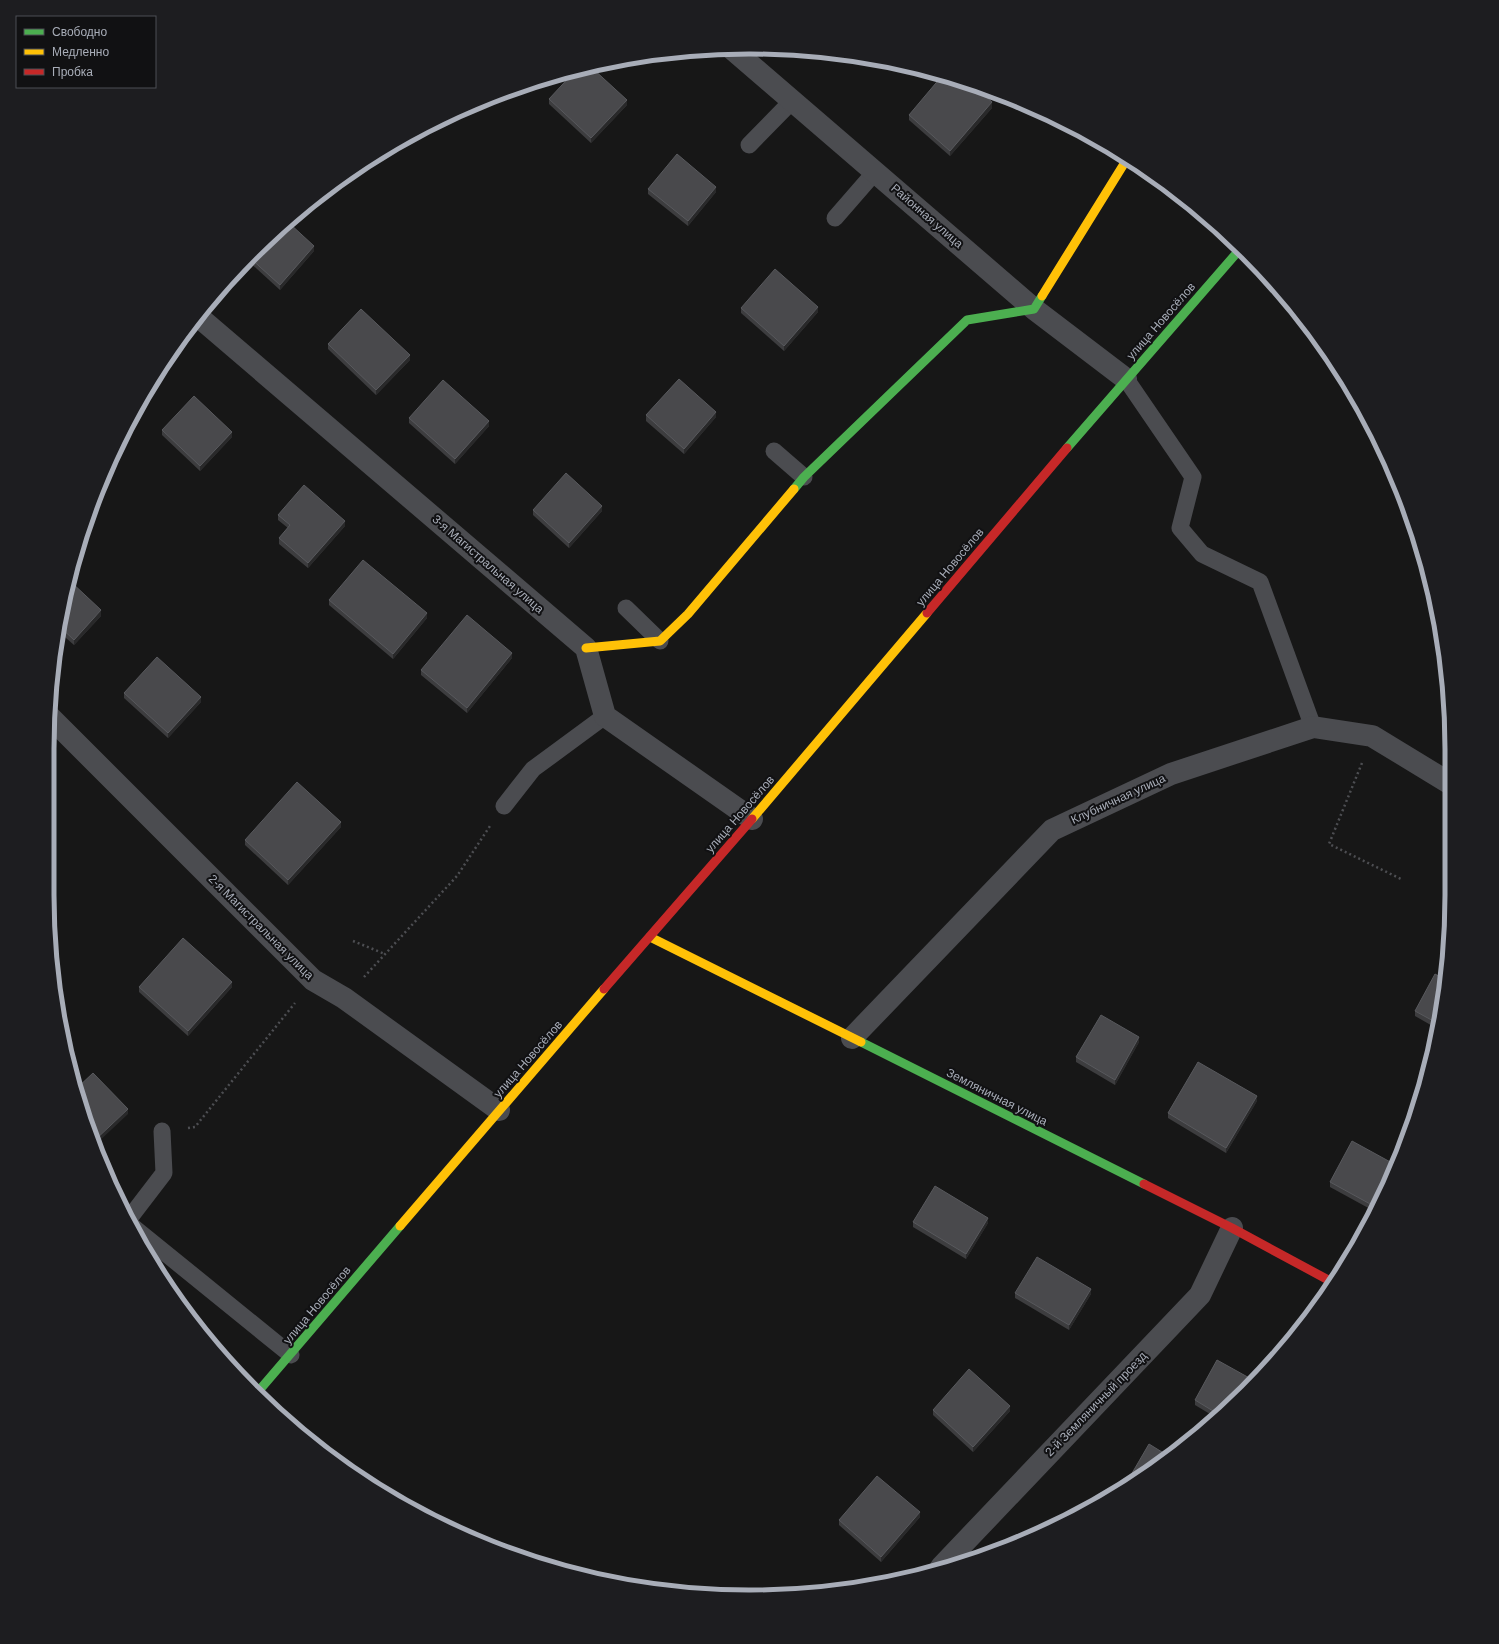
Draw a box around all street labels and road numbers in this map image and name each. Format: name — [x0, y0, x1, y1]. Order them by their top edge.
street label: Районная улица — [888, 181, 966, 251]
street label: улица Новосёлов — [1124, 280, 1198, 362]
street label: 3-я Магистральная улица — [430, 512, 547, 616]
street label: улица Новосёлов — [913, 525, 987, 609]
street label: Клубничная улица — [1069, 771, 1168, 827]
street label: улица Новосёлов — [703, 773, 777, 855]
street label: 2-я Магистральная улица — [206, 872, 317, 983]
street label: улица Новосёлов — [491, 1018, 565, 1100]
street label: Земляничная улица — [944, 1065, 1050, 1129]
street label: улица Новосёлов — [280, 1263, 354, 1347]
street label: 2-й Земляничный проезд — [1042, 1349, 1150, 1459]

